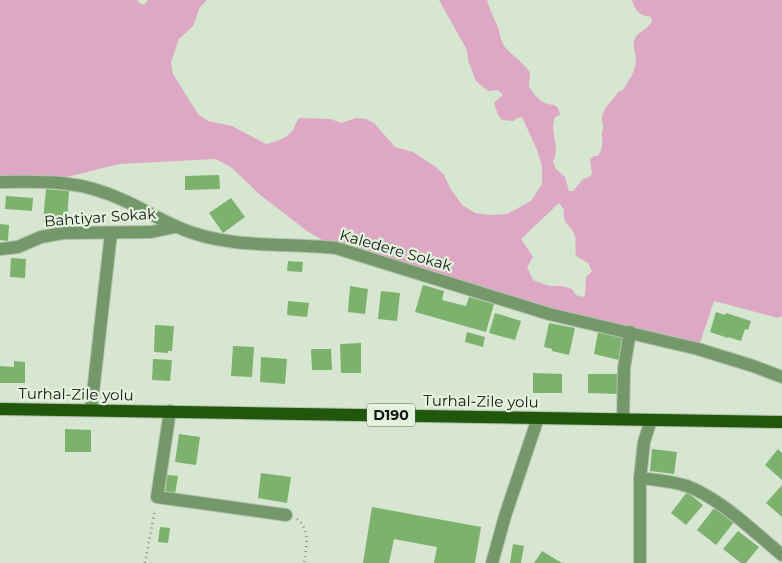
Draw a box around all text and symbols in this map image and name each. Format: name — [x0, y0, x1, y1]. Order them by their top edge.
street label: Bahtiyar Sokak — [43, 204, 157, 230]
street label: Kaledere Sokak — [338, 225, 454, 275]
street label: Turhal-Zile yolu — [18, 383, 134, 405]
street label: Turhal-Zile yolu — [423, 390, 539, 412]
road number: D190 — [367, 404, 415, 426]

